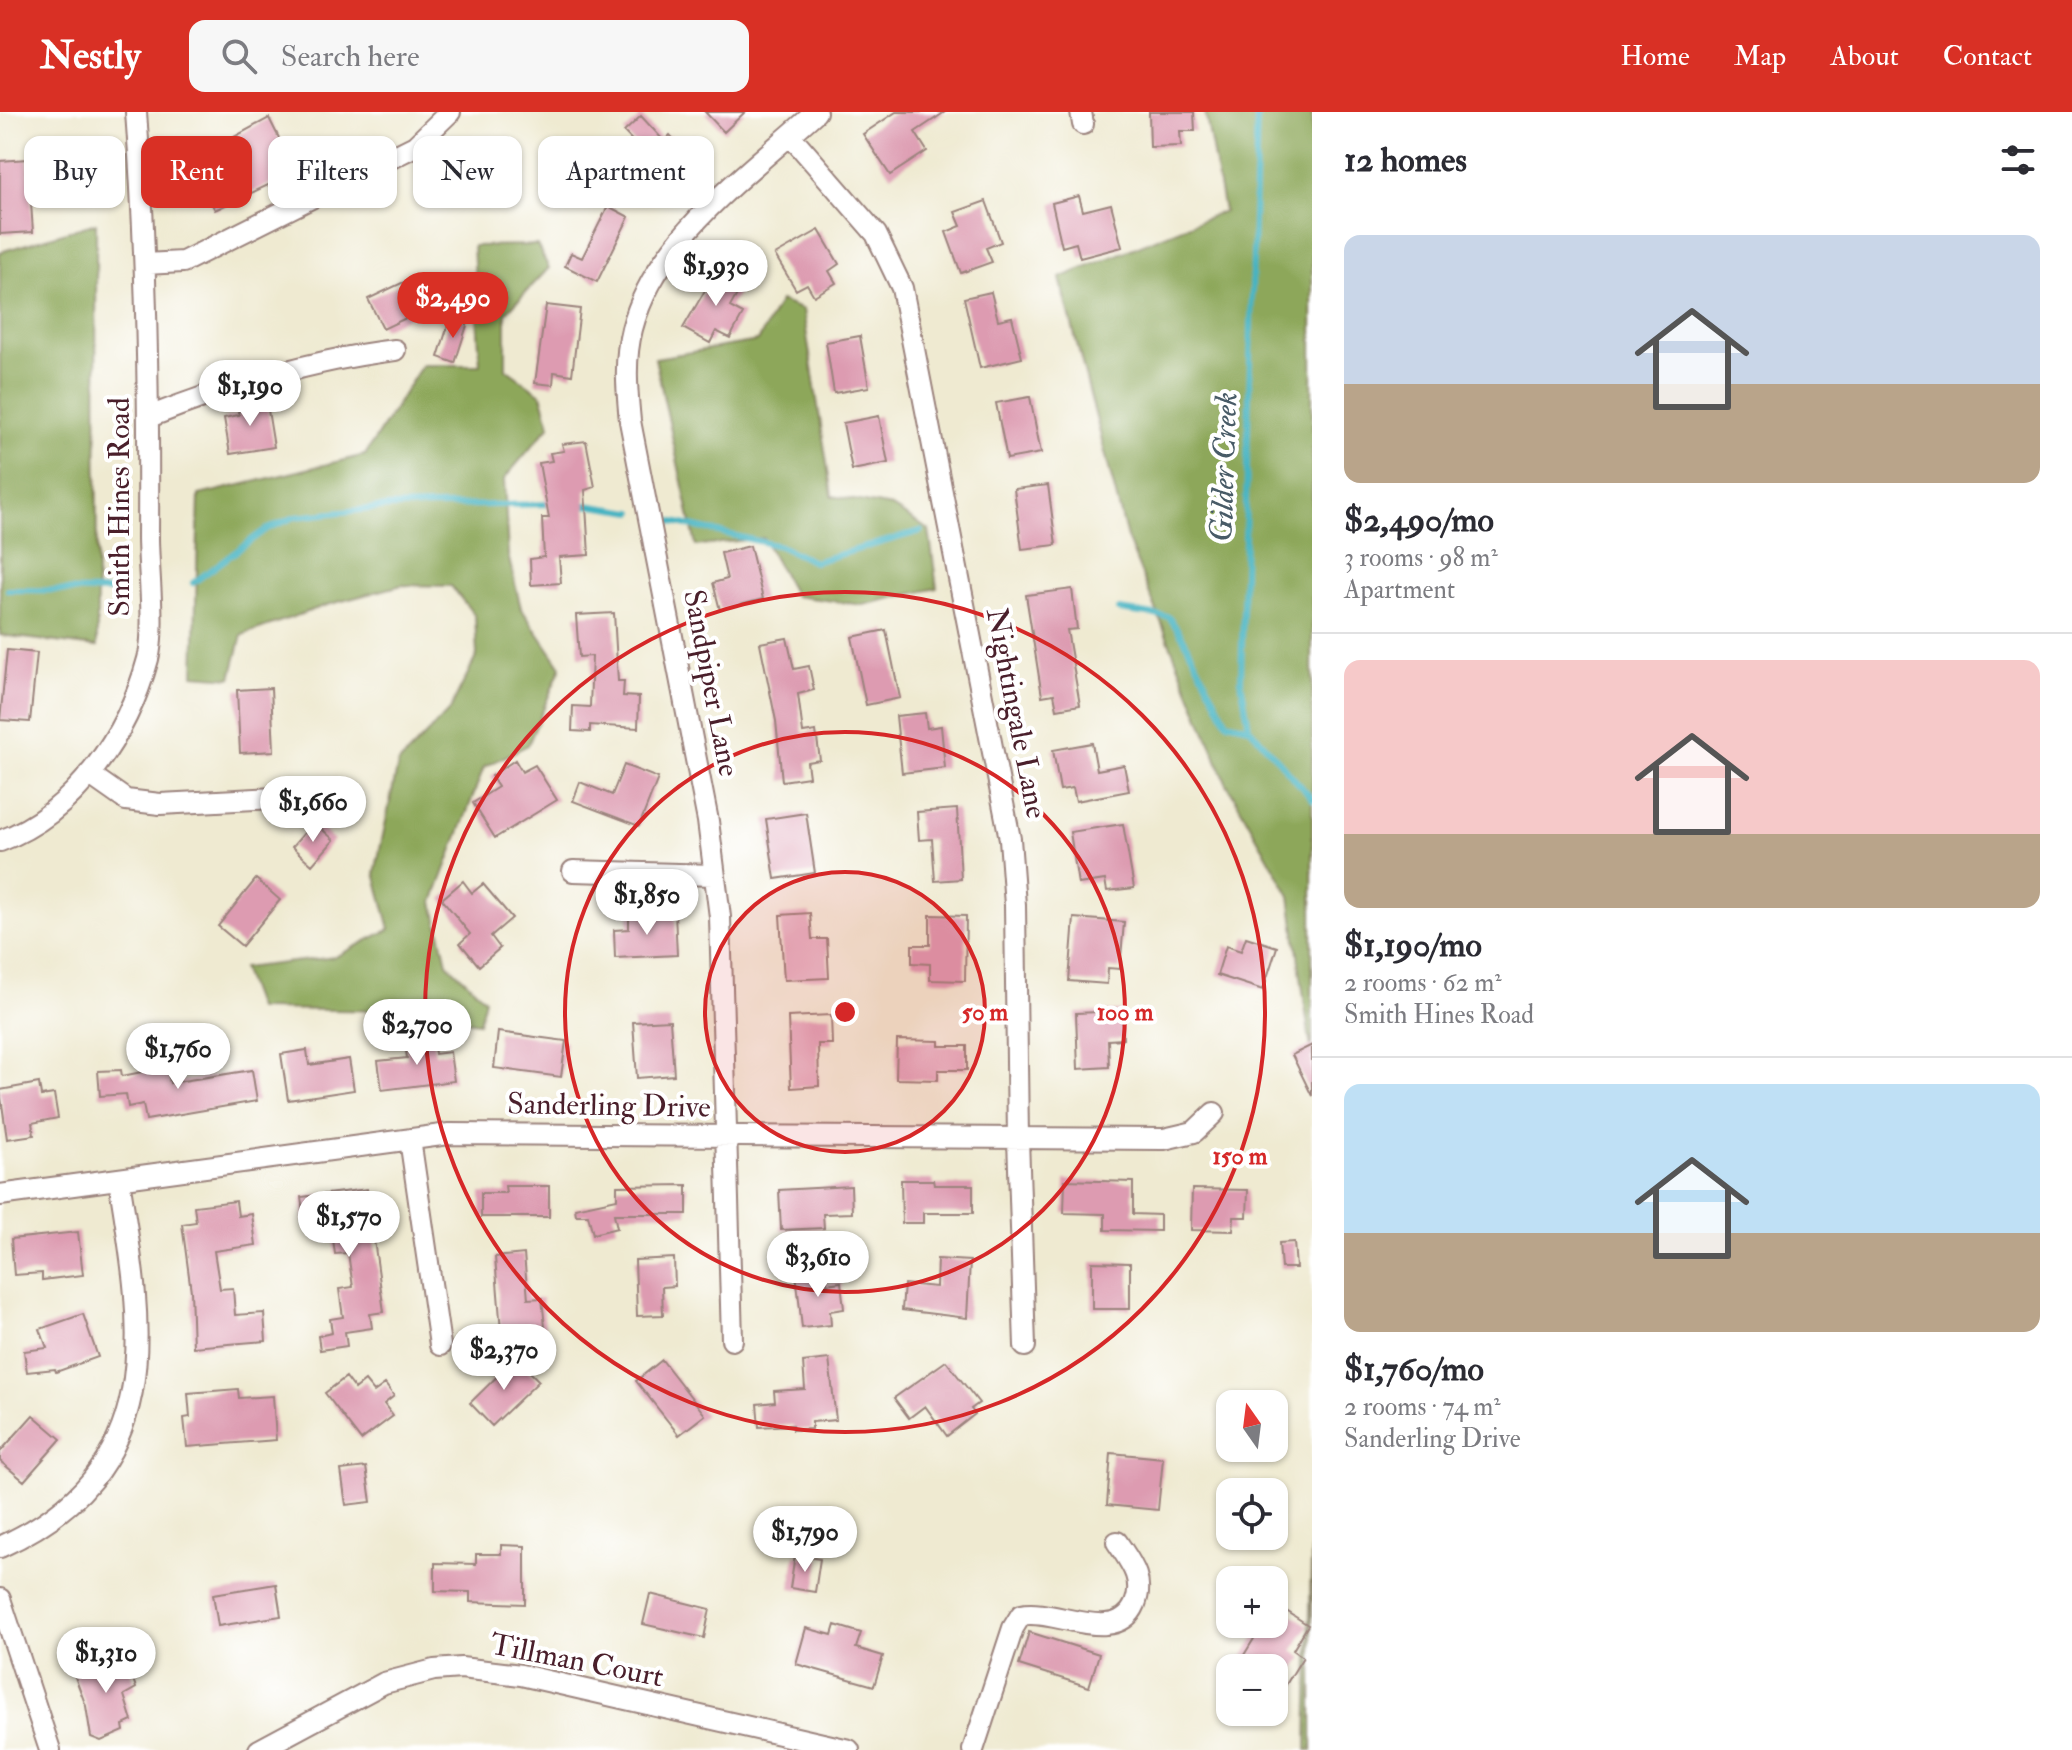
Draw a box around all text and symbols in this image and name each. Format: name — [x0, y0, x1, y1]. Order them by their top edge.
search box — [189, 20, 749, 92]
text: Nestly — [40, 32, 141, 80]
icon: search — [217, 34, 261, 78]
text: Search here — [281, 38, 419, 75]
text: Home — [1620, 39, 1690, 74]
text: Map — [1734, 39, 1786, 74]
text: About — [1830, 39, 1899, 74]
text: Contact — [1943, 39, 2032, 74]
chip: Buy — [24, 136, 125, 208]
chip: Rent — [141, 136, 252, 208]
chip: Filters — [268, 136, 397, 208]
chip: New — [413, 136, 522, 208]
chip: Apartment — [538, 136, 714, 208]
icon: filters — [1996, 138, 2040, 182]
text: 12 homes — [1344, 139, 1467, 182]
pin: $1,930 — [651, 240, 781, 308]
text: $1,930 — [683, 250, 749, 282]
pin: $2,490 — [388, 272, 518, 340]
text: $2,490 — [415, 282, 491, 314]
icon: home — [1620, 287, 1764, 431]
pin: $1,190 — [185, 360, 315, 428]
text: $1,190 — [217, 370, 283, 402]
water label: Gilder Creek — [1201, 391, 1247, 543]
street label: Smith Hines Road — [101, 397, 138, 617]
text: $2,490/mo — [1344, 499, 1494, 542]
text: 3 rooms · 98 m² — [1344, 542, 1498, 574]
text: Apartment — [1344, 574, 1455, 606]
street label: Sandpiper Lane — [675, 587, 748, 780]
street label: Nightingale Lane — [978, 605, 1055, 822]
icon: home — [1620, 712, 1764, 856]
pin: $1,660 — [248, 776, 378, 844]
text: $1,660 — [278, 786, 348, 818]
pin: $1,850 — [582, 869, 712, 937]
text: $1,850 — [614, 879, 680, 911]
text: $1,190/mo — [1344, 924, 1482, 967]
text: 2 rooms · 62 m² — [1344, 967, 1502, 999]
text: 50 m — [962, 997, 1009, 1028]
text: 100 m — [1097, 997, 1154, 1028]
centre of rings — [831, 998, 859, 1026]
pin: $2,700 — [352, 999, 482, 1067]
text: Smith Hines Road — [1344, 999, 1534, 1031]
text: $2,700 — [381, 1009, 453, 1041]
pin: $1,760 — [113, 1023, 243, 1091]
text: $1,760 — [144, 1033, 212, 1065]
street label: Sanderling Drive — [507, 1085, 711, 1126]
icon: home — [1620, 1136, 1764, 1280]
text: 150 m — [1213, 1141, 1268, 1172]
pin: $1,570 — [284, 1191, 414, 1259]
text: $1,570 — [316, 1201, 382, 1233]
pin: $3,610 — [753, 1231, 883, 1299]
text: $3,610 — [785, 1241, 851, 1273]
pin: $2,370 — [439, 1324, 569, 1392]
text: $2,370 — [469, 1334, 539, 1366]
text: $1,760/mo — [1344, 1348, 1484, 1391]
north arrow — [1216, 1390, 1288, 1462]
map controls — [1216, 1390, 1288, 1726]
text: 2 rooms · 74 m² — [1344, 1391, 1501, 1423]
text: Sanderling Drive — [1344, 1423, 1521, 1455]
button: locate — [1216, 1478, 1288, 1550]
pin: $1,790 — [740, 1506, 870, 1574]
text: $1,790 — [771, 1516, 839, 1548]
button: + — [1216, 1566, 1288, 1638]
street label: Tillman Court — [487, 1626, 667, 1695]
pin: $1,310 — [41, 1627, 171, 1695]
text: $1,310 — [75, 1637, 137, 1669]
button: − — [1216, 1654, 1288, 1726]

